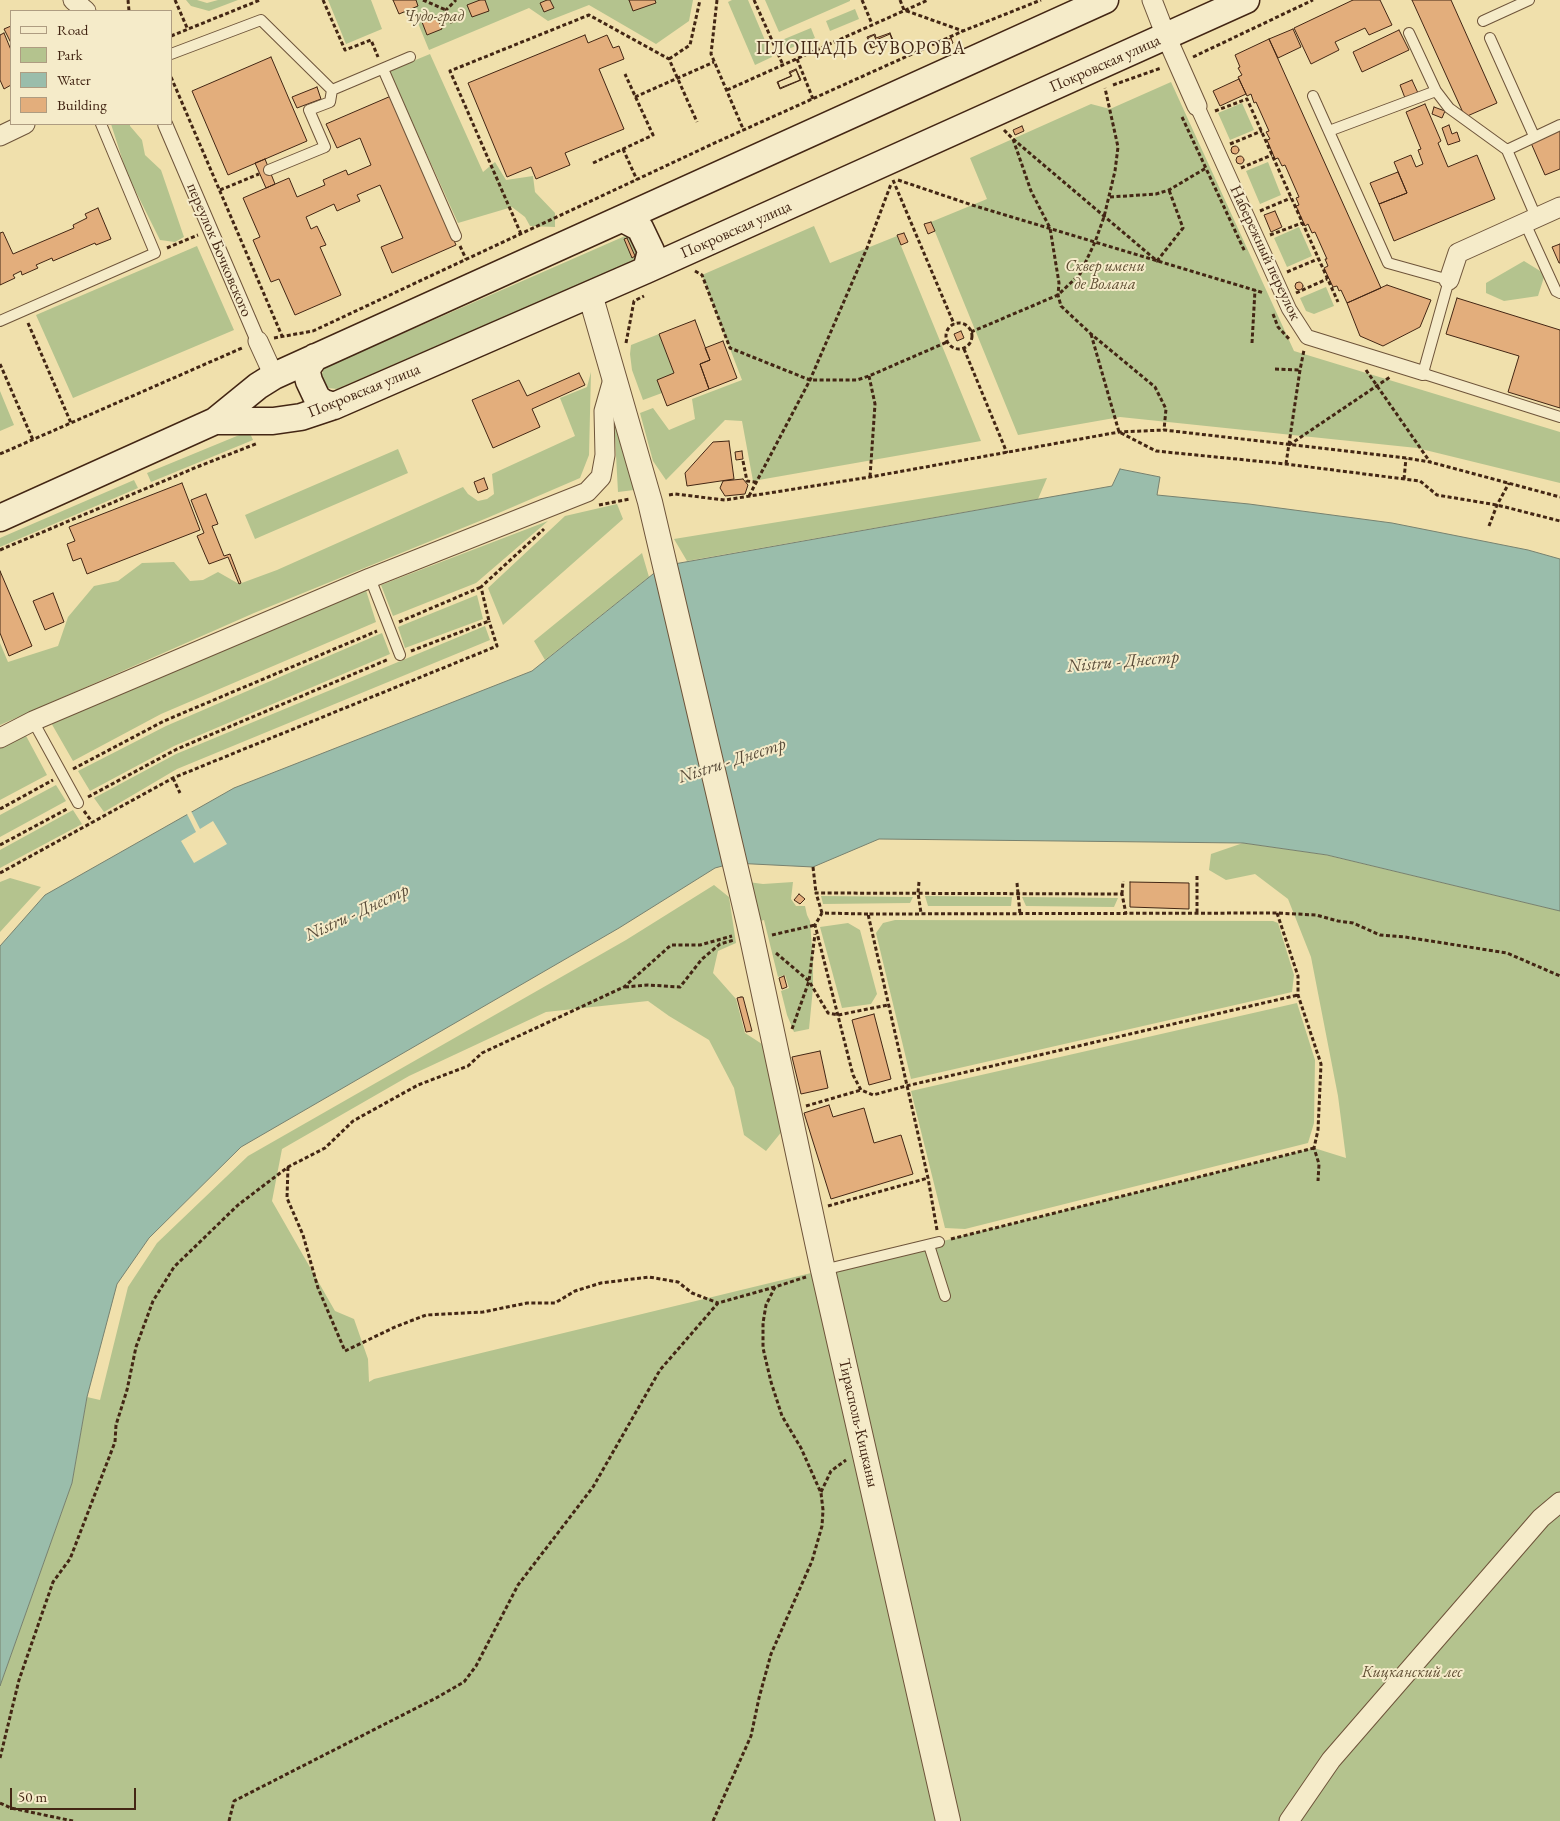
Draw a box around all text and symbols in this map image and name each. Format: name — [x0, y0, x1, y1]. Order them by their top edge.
park label: Чудо-град — [404, 7, 464, 27]
legend — [10, 10, 172, 125]
text: Road — [57, 20, 88, 39]
street label: Покровская улица — [1046, 31, 1164, 97]
district label: ПЛОЩАДЬ СУВОРОВА — [754, 38, 968, 60]
text: Park — [57, 45, 83, 64]
text: Water — [57, 70, 91, 89]
text: Building — [57, 95, 107, 114]
street label: переулок Бочковского — [182, 180, 256, 320]
street label: Набережный переулок — [1225, 182, 1305, 324]
street label: Покровская улица — [677, 197, 795, 263]
park label: Сквер имени де Волана — [1065, 257, 1145, 295]
street label: Покровская улица — [305, 360, 423, 422]
water label: Nistru - Днестр — [1066, 646, 1180, 678]
water label: Nistru - Днестр — [675, 733, 789, 789]
water label: Nistru - Днестр — [302, 880, 412, 946]
street label: Тирасполь-Кицканы — [834, 1357, 882, 1489]
park label: Кицканский лес — [1362, 1663, 1462, 1683]
scale bar — [12, 1778, 139, 1810]
text: 50 m — [18, 1787, 47, 1806]

